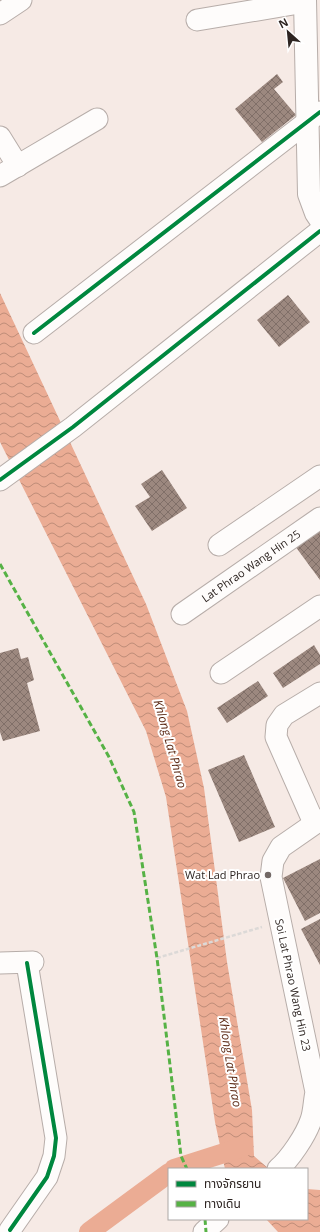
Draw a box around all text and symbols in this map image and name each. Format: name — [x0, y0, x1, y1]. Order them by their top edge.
north arrow — [268, 12, 308, 52]
text: N — [276, 14, 291, 31]
street label: Lat Phrao Wang Hin 25 — [198, 526, 303, 605]
water label: Khlong Lat Phrao — [150, 698, 191, 790]
place label: Wat Lad Phrao — [185, 867, 260, 882]
marker: Wat Lad Phrao — [263, 870, 273, 880]
street label: Soi Lat Phrao Wang Hin 23 — [272, 917, 315, 1053]
water label: Khlong Lat Phrao — [215, 1016, 246, 1109]
legend — [168, 1168, 308, 1220]
text: ทางจักรยาน — [204, 1175, 261, 1192]
text: ทางเดิน — [204, 1195, 241, 1212]

